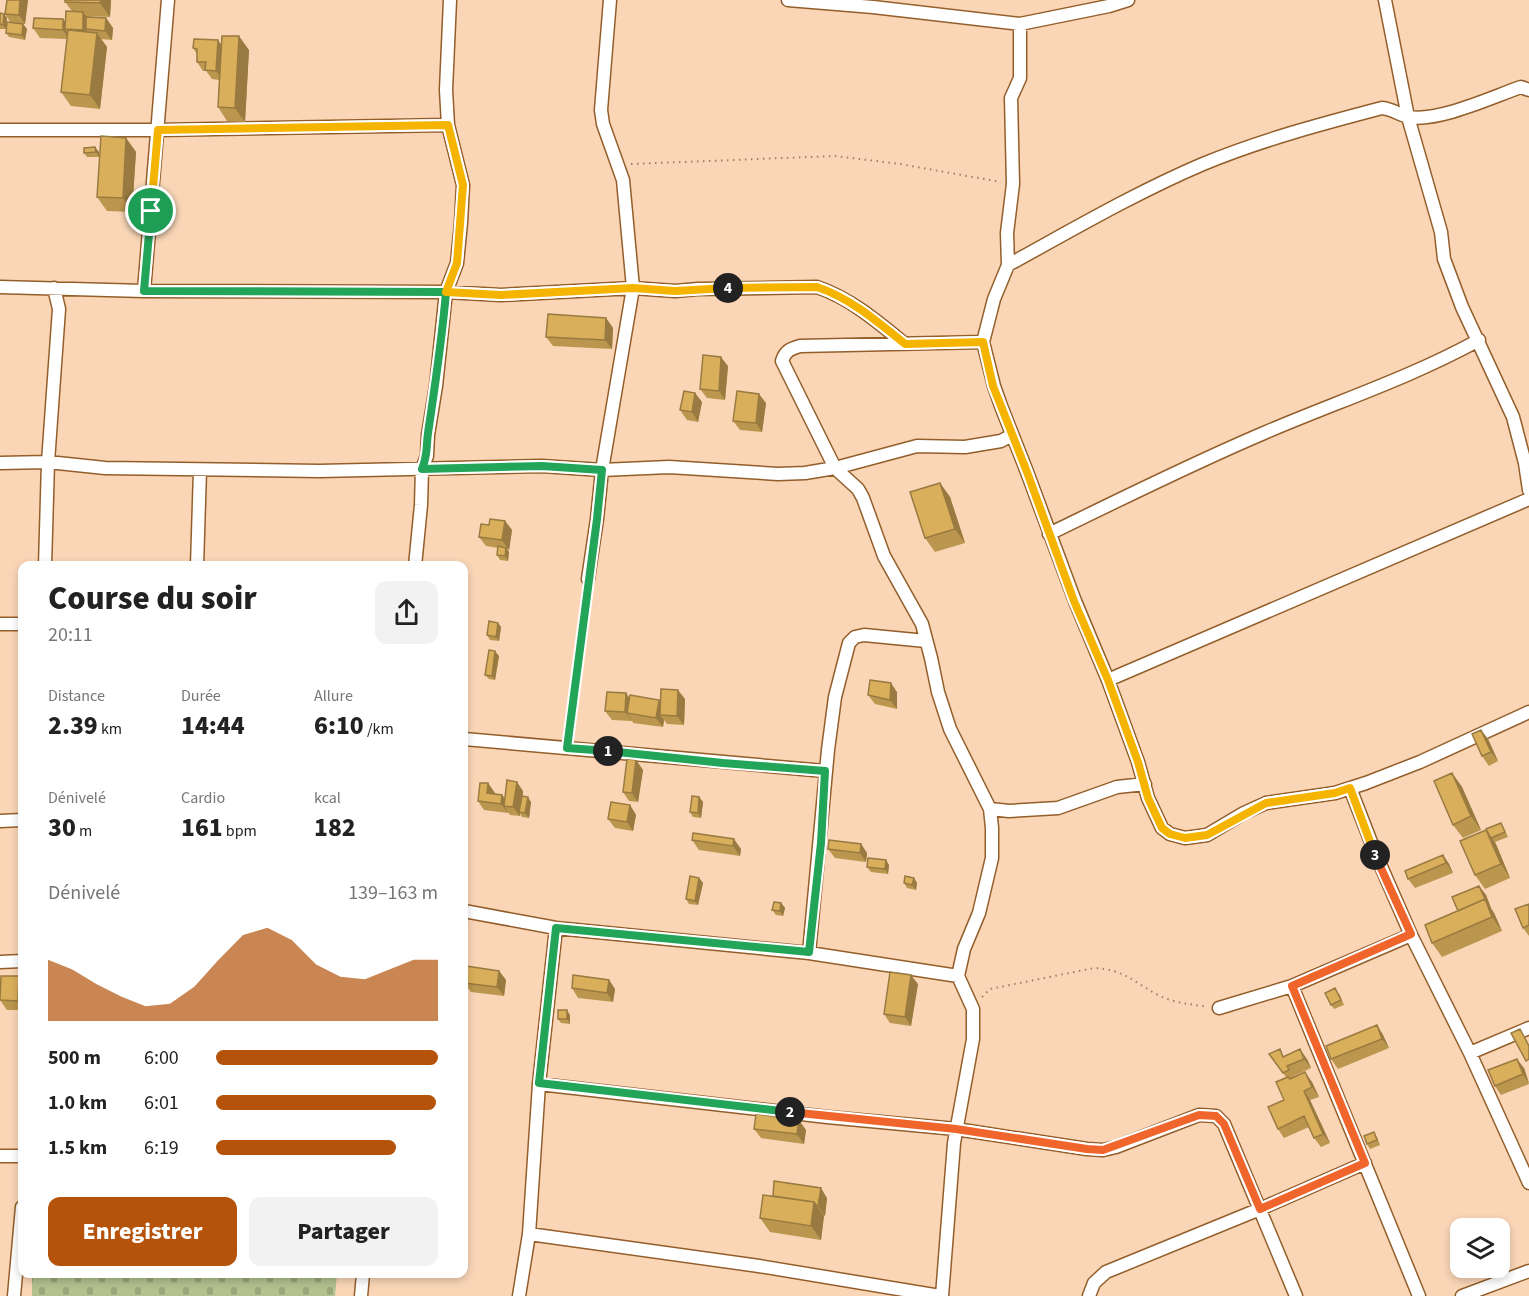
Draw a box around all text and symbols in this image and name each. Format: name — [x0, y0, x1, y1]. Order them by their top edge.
pin — [125, 185, 176, 236]
icon: arrive — [134, 194, 167, 227]
pin: 4 — [713, 273, 743, 303]
text: 4 — [724, 277, 732, 299]
text: Course du soir — [48, 575, 257, 622]
button: share — [375, 581, 438, 644]
text: 20:11 — [48, 621, 93, 649]
text: Distance — [48, 685, 105, 707]
text: Durée — [181, 685, 221, 707]
text: Allure — [314, 685, 353, 707]
text: 2.39 — [48, 707, 98, 744]
text: 14:44 — [181, 707, 245, 744]
text: 6:10 — [314, 707, 364, 744]
text: km — [98, 718, 122, 740]
text: /km — [364, 718, 394, 740]
pin: 1 — [593, 736, 623, 766]
text: 1 — [604, 740, 612, 762]
text: Dénivelé — [48, 787, 106, 809]
text: Cardio — [181, 787, 225, 809]
text: kcal — [314, 787, 341, 809]
text: 30 — [48, 809, 76, 846]
text: 161 — [181, 809, 223, 846]
text: 182 — [314, 809, 356, 846]
text: m — [76, 820, 92, 842]
text: bpm — [223, 820, 257, 842]
pin: 3 — [1360, 840, 1390, 870]
text: 3 — [1371, 844, 1379, 866]
text: Dénivelé — [48, 879, 120, 907]
text: 139–163 m — [348, 879, 438, 907]
text: 500 m — [48, 1044, 101, 1072]
text: 6:00 — [144, 1044, 179, 1072]
text: 1.0 km — [48, 1089, 107, 1117]
text: 6:01 — [144, 1089, 179, 1117]
pin: 2 — [775, 1097, 805, 1127]
text: 2 — [786, 1101, 794, 1123]
text: 1.5 km — [48, 1134, 107, 1162]
text: 6:19 — [144, 1134, 179, 1162]
button: Enregistrer — [48, 1197, 237, 1266]
button: Partager — [249, 1197, 438, 1266]
map controls — [1450, 1218, 1510, 1278]
button: layers — [1450, 1218, 1510, 1278]

